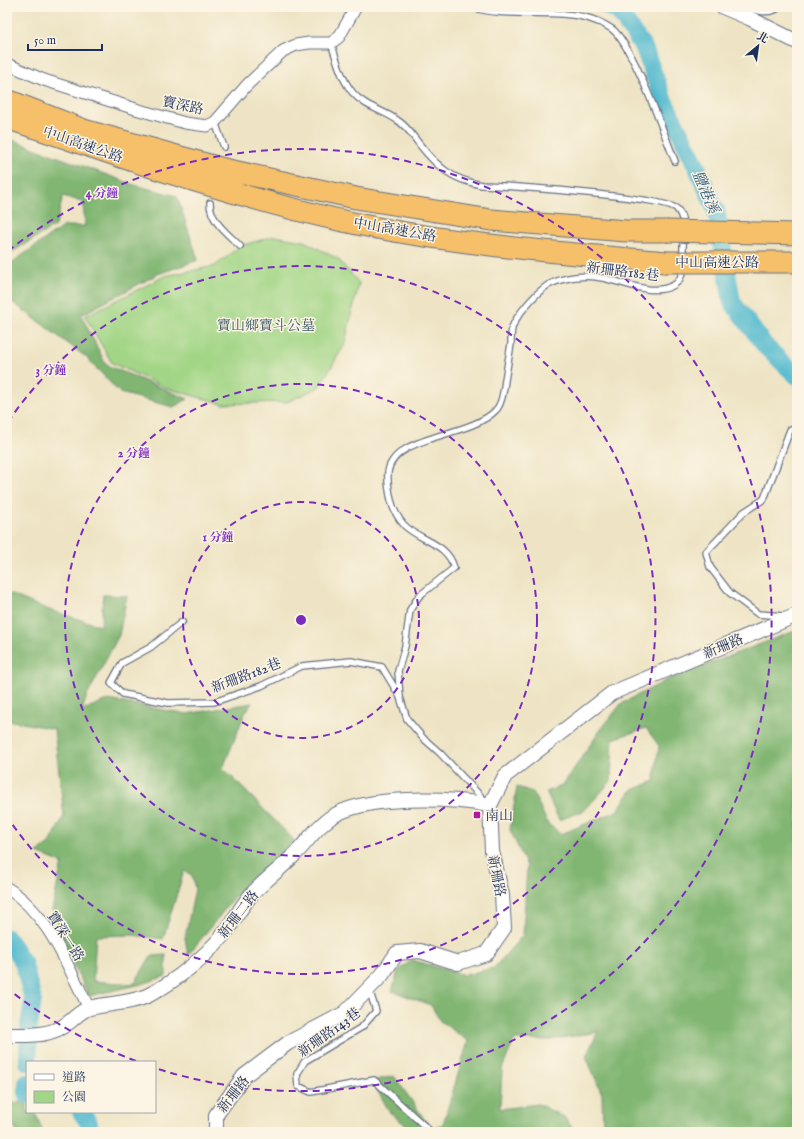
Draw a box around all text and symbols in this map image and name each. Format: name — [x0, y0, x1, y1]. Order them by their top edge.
scale bar — [28, 26, 102, 52]
north arrow — [738, 26, 778, 66]
text: 北 — [754, 29, 771, 47]
text: 50 m — [34, 33, 56, 48]
street label: 寶深路 — [160, 93, 205, 119]
street label: 中山高速公路 — [40, 123, 125, 167]
water label: 鹽港溪 — [688, 168, 724, 218]
text: 4 分鐘 — [86, 186, 118, 201]
street label: 中山高速公路 — [352, 214, 438, 246]
street label: 中山高速公路 — [675, 254, 759, 272]
street label: 新珊路182巷 — [585, 259, 660, 285]
park label: 寶山鄉寶斗公墓 — [217, 317, 315, 335]
text: 3 分鐘 — [35, 363, 67, 378]
text: 2 分鐘 — [118, 446, 150, 461]
text: 1 分鐘 — [202, 530, 234, 545]
centre of rings — [294, 613, 308, 627]
street label: 新珊路 — [701, 630, 746, 663]
street label: 新珊路182巷 — [209, 654, 284, 697]
place label: 南山 — [485, 807, 513, 825]
marker: 南山 — [472, 810, 482, 820]
street label: 新珊路 — [483, 854, 509, 899]
street label: 新珊二路 — [214, 887, 263, 942]
street label: 寶深一路 — [43, 908, 88, 965]
street label: 新珊路143巷 — [295, 1004, 365, 1062]
legend — [26, 1061, 156, 1113]
text: 道路 — [62, 1070, 86, 1085]
street label: 新珊路 — [214, 1073, 254, 1117]
text: 公園 — [62, 1090, 86, 1105]

